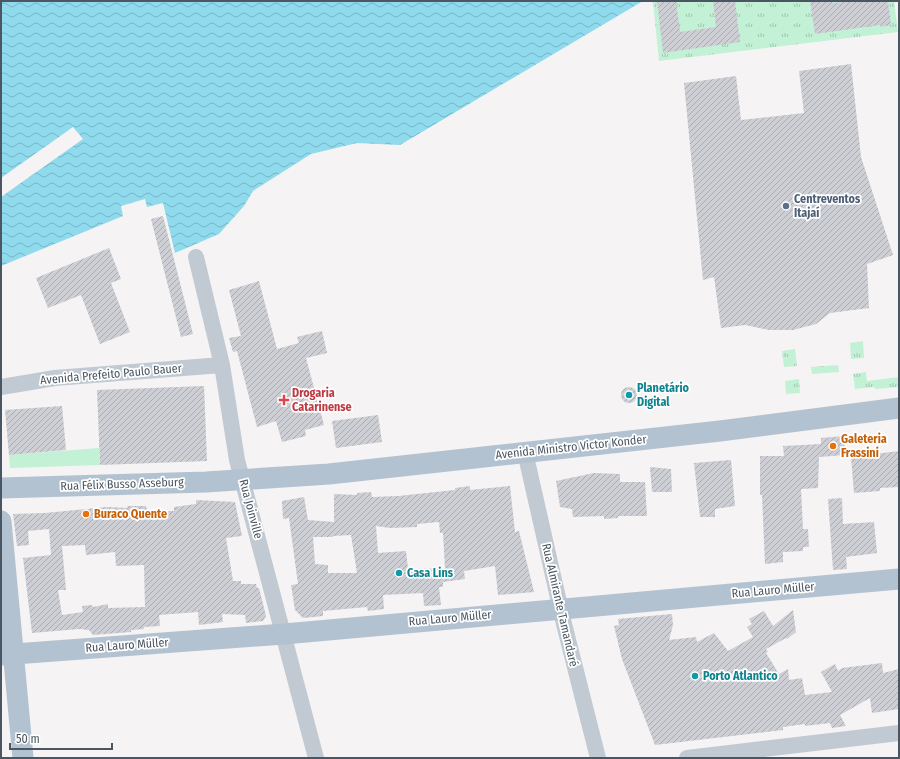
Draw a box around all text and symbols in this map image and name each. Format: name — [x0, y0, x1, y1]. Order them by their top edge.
place label: Centreventos Itajaí — [794, 192, 861, 220]
marker: Centreventos Itajaí — [781, 201, 791, 211]
street label: Avenida Prefeito Paulo Bauer — [40, 361, 183, 387]
place label: Planetário Digital — [637, 381, 690, 409]
place label: Drogaria Catarinense — [292, 386, 352, 414]
marker: Planetário Digital — [624, 390, 634, 400]
marker: Drogaria Catarinense — [279, 395, 289, 405]
street label: Avenida Ministro Victor Konder — [495, 432, 648, 462]
place label: Galeteria Frassini — [841, 432, 887, 460]
marker: Galeteria Frassini — [828, 441, 838, 451]
street label: Rua Félix Busso Asseburg — [60, 475, 184, 493]
street label: Rua Joinville — [236, 478, 266, 540]
place label: Buraco Quente — [94, 507, 167, 521]
marker: Buraco Quente — [81, 509, 91, 519]
street label: Rua Almirante Tamandaré — [539, 542, 581, 668]
place label: Casa Lins — [407, 566, 454, 580]
marker: Casa Lins — [394, 568, 404, 578]
street label: Rua Lauro Müller — [731, 579, 816, 601]
street label: Rua Lauro Müller — [408, 607, 493, 629]
street label: Rua Lauro Müller — [85, 635, 170, 655]
place label: Porto Atlantico — [703, 669, 778, 683]
marker: Porto Atlantico — [690, 671, 700, 681]
scale bar — [10, 725, 112, 751]
text: 50 m — [16, 732, 40, 746]

